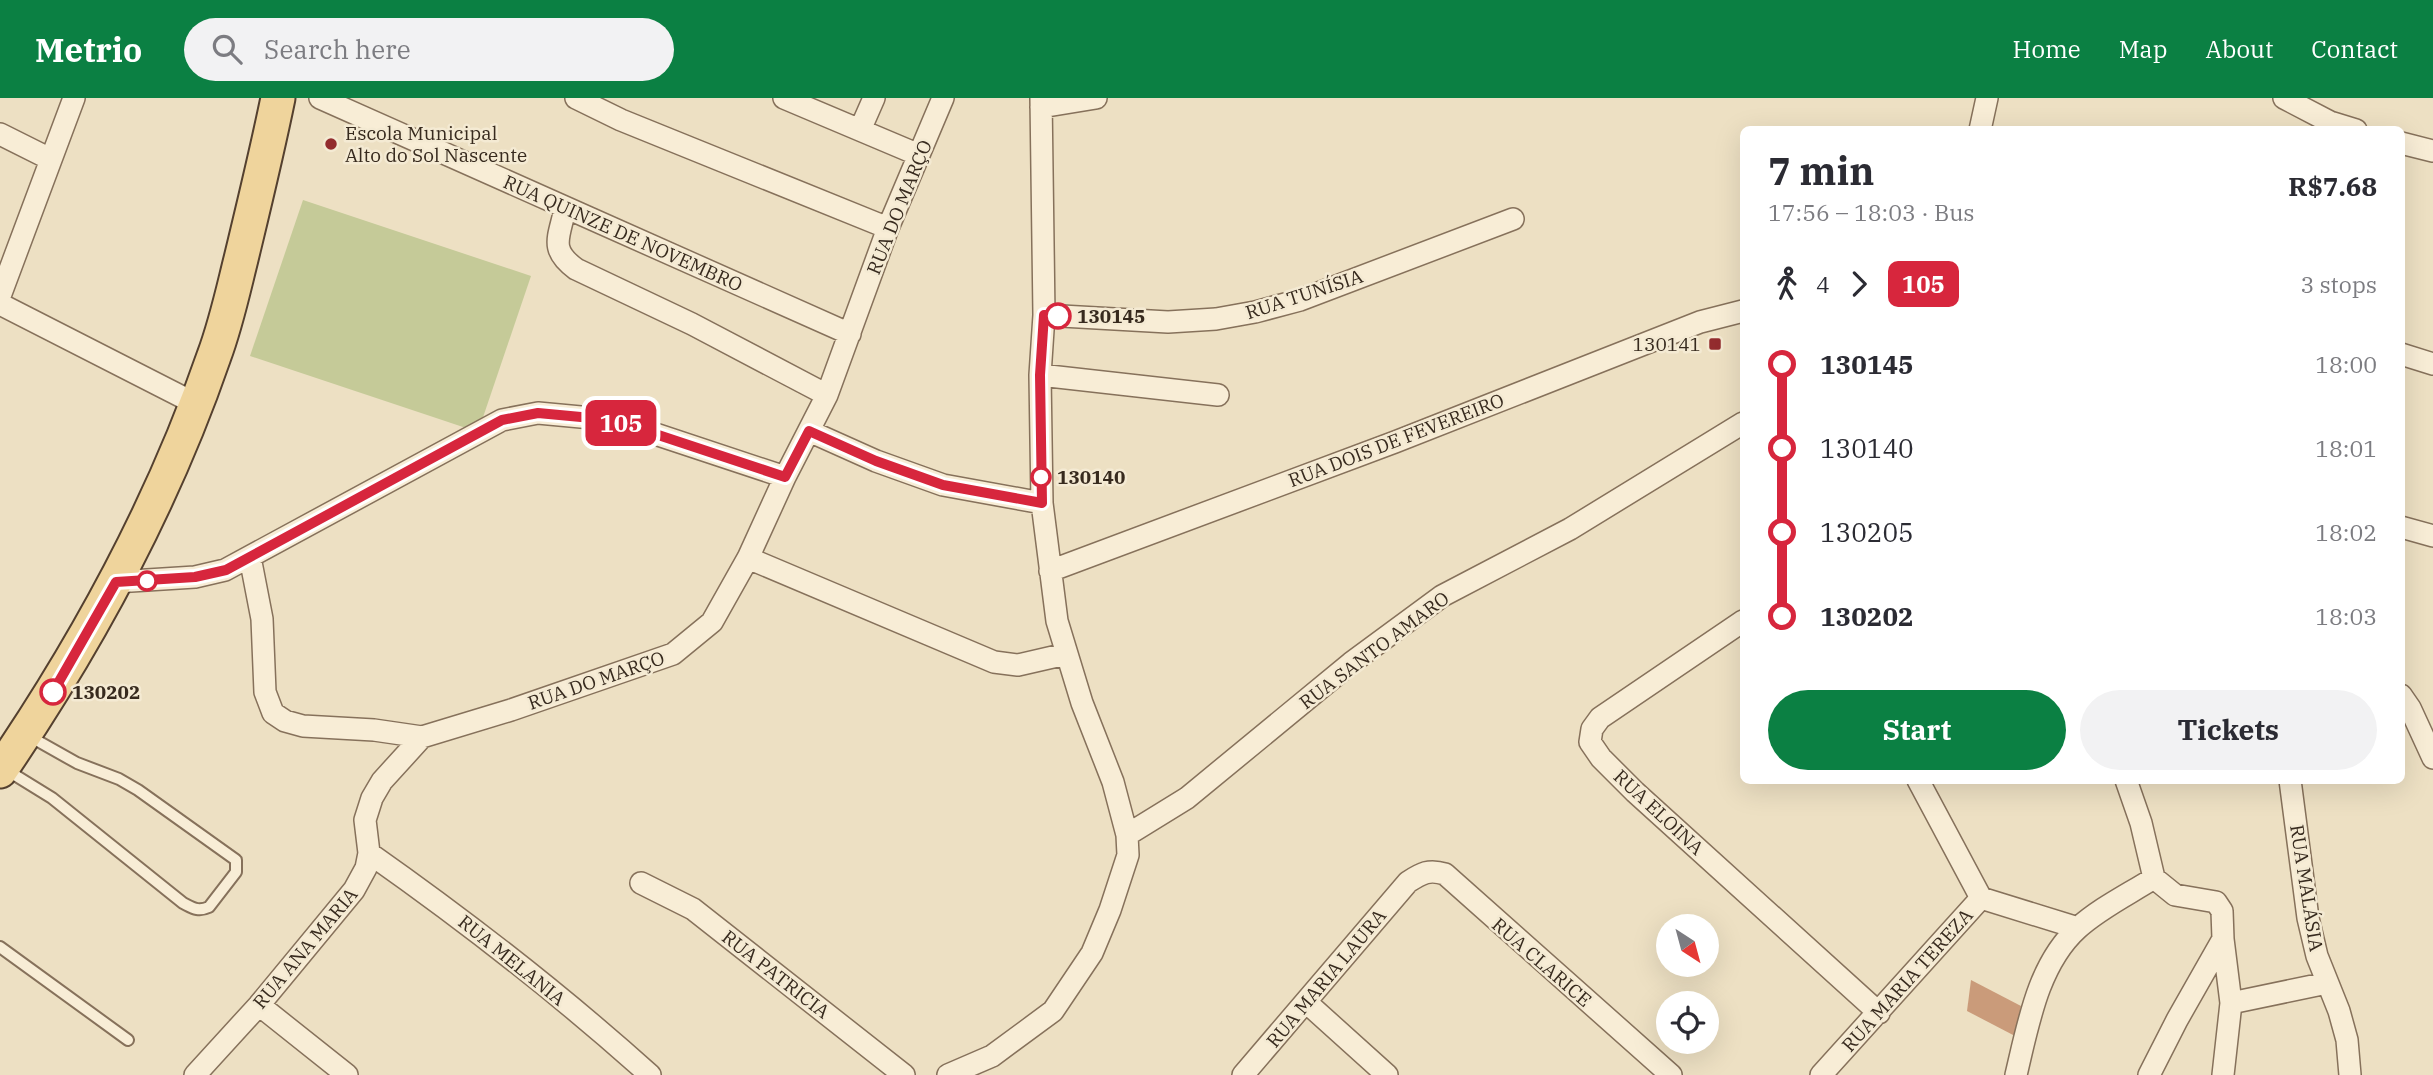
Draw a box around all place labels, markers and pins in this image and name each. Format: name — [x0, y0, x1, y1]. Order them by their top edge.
place label: Escola Municipal Alto do Sol Nascente — [345, 121, 527, 167]
marker: Escola Municipal Alto do Sol Nascente — [323, 136, 339, 152]
marker: 130145 — [1045, 303, 1071, 329]
place label: 130145 — [1077, 304, 1145, 328]
place label: 130141 — [1633, 332, 1701, 356]
marker: 130141 — [1707, 336, 1723, 352]
place label: 130140 — [1057, 465, 1125, 489]
marker: 130140 — [1031, 467, 1051, 487]
unlabelled marker — [137, 571, 157, 591]
marker: 130202 — [40, 679, 66, 705]
place label: 130202 — [72, 680, 140, 704]

